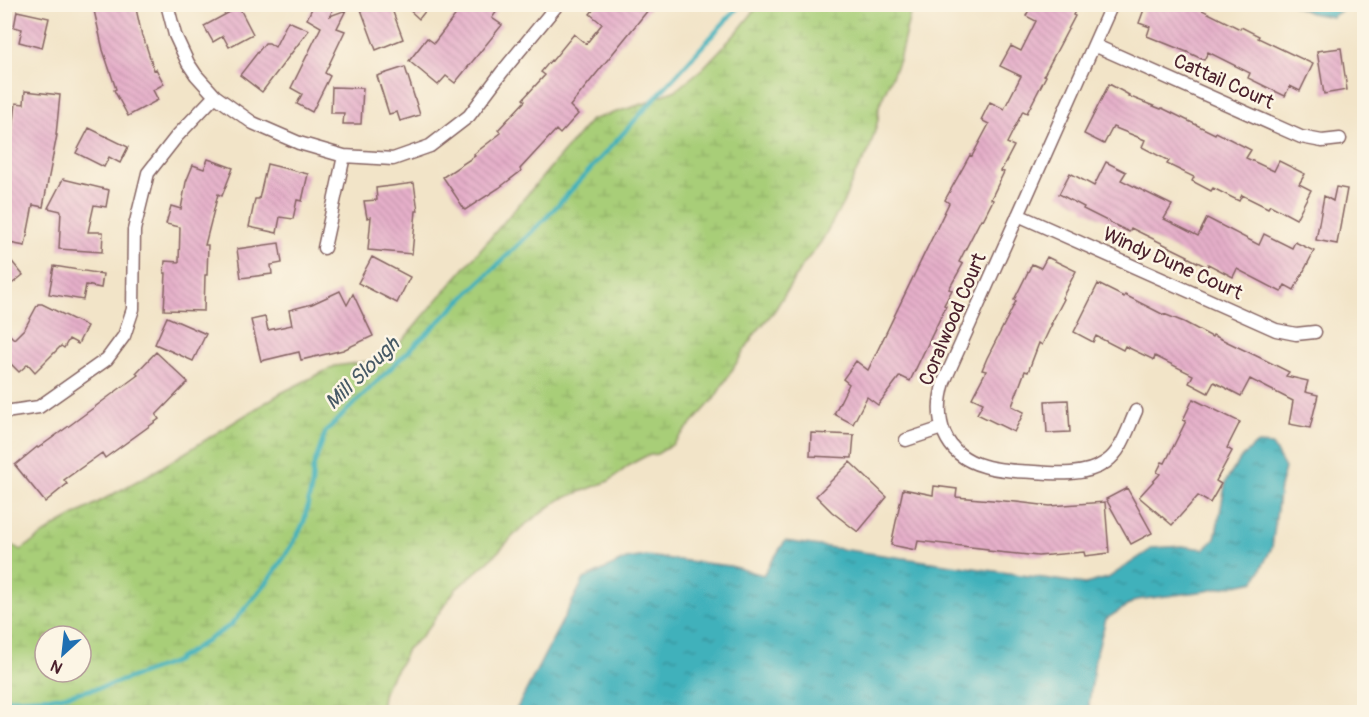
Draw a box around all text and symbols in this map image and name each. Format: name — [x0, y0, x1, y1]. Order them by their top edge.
street label: Cattail Court — [1170, 48, 1279, 115]
street label: Windy Dune Court — [1099, 221, 1247, 306]
street label: Coralwood Court — [913, 248, 992, 389]
water label: Mill Slough — [319, 331, 406, 415]
north arrow — [33, 624, 93, 684]
text: N — [47, 655, 66, 678]

